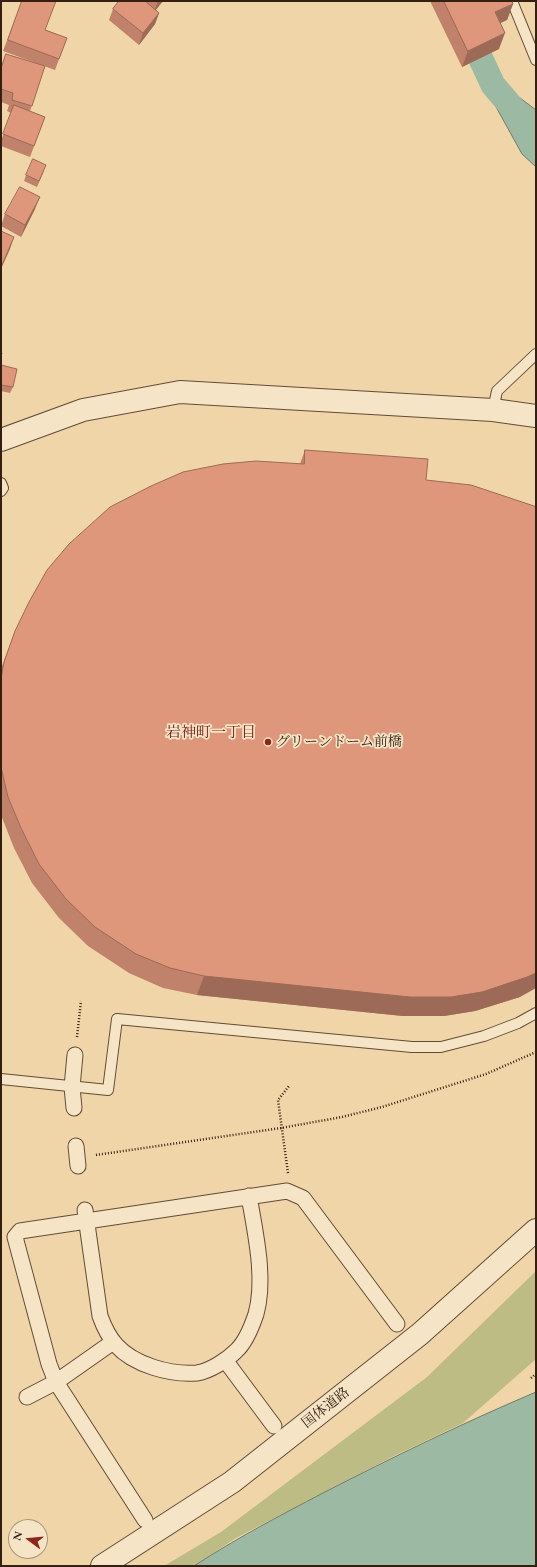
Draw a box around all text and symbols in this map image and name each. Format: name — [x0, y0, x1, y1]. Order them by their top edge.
district label: 岩神町一丁目 — [166, 724, 256, 742]
place label: グリーンドーム前橋 — [276, 734, 402, 750]
marker: グリーンドーム前橋 — [263, 737, 273, 747]
street label: 国体道路 — [299, 1384, 353, 1432]
north arrow — [8, 1519, 48, 1559]
text: N — [9, 1530, 25, 1542]

